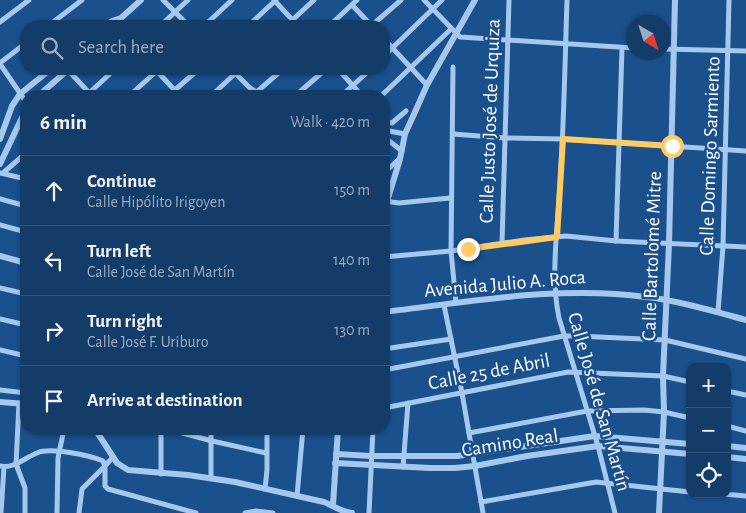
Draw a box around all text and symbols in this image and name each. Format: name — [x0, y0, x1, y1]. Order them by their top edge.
north arrow — [626, 15, 671, 60]
street label: Calle Justo José de Urquiza — [476, 18, 504, 224]
search box — [20, 20, 390, 75]
icon: search — [38, 34, 66, 62]
text: Search here — [78, 38, 164, 57]
street label: Calle Domingo Sarmiento — [697, 56, 723, 256]
text: 6 min — [40, 112, 87, 133]
text: Walk · 420 m — [290, 114, 370, 130]
route start — [661, 135, 684, 158]
street label: Calle Bartolomé Mitre — [639, 171, 665, 341]
text: Continue — [87, 172, 156, 191]
icon: ahead — [40, 177, 68, 205]
text: 150 m — [334, 182, 370, 198]
text: Calle Hipólito Irigoyen — [87, 194, 225, 210]
route end — [457, 238, 480, 261]
text: Turn left — [87, 242, 151, 261]
icon: left — [40, 247, 68, 275]
text: 140 m — [333, 252, 370, 268]
text: Calle José de San Martín — [87, 264, 235, 280]
street label: Avenida Julio A. Roca — [423, 267, 587, 301]
street label: Calle José de San Martín — [564, 310, 634, 494]
text: Turn right — [87, 312, 162, 331]
icon: right — [40, 317, 68, 345]
text: 130 m — [334, 322, 370, 338]
text: Calle José F. Uriburo — [87, 334, 209, 350]
street label: Calle 25 de Abril — [426, 350, 552, 394]
map controls — [686, 363, 731, 498]
button: + — [686, 363, 731, 408]
icon: arrive — [40, 387, 68, 415]
text: Arrive at destination — [87, 391, 243, 410]
button: − — [686, 408, 731, 453]
street label: Camino Real — [460, 425, 560, 461]
button: locate — [686, 453, 731, 498]

